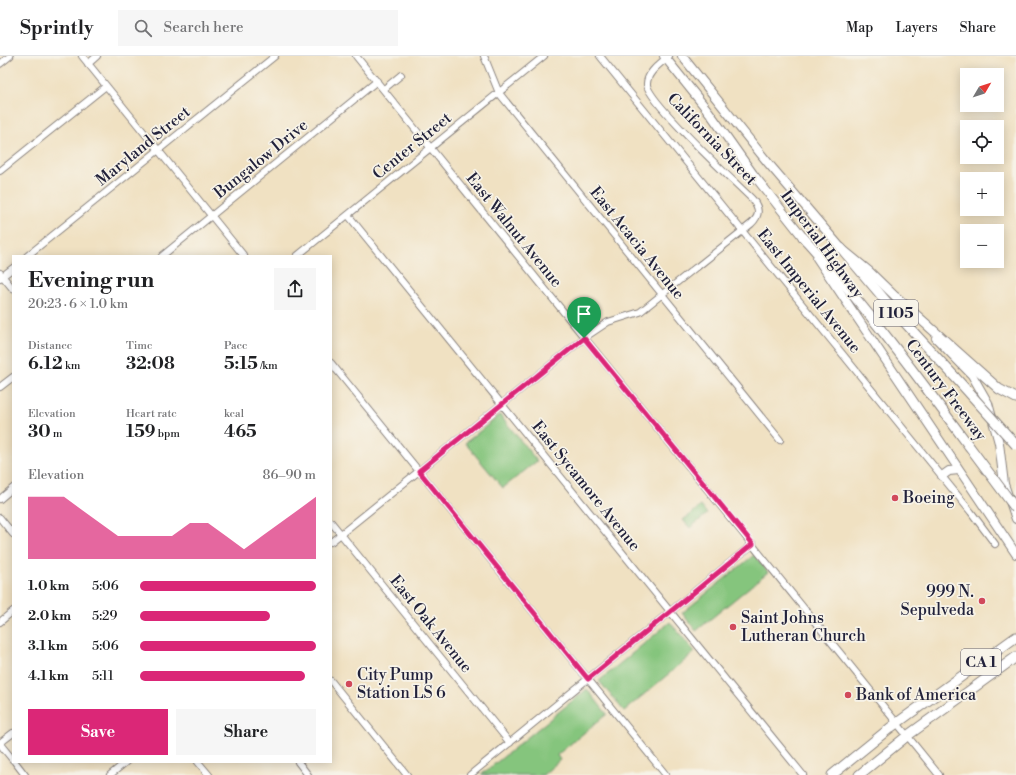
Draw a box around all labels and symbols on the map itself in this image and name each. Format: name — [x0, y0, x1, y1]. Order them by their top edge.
north arrow — [960, 68, 1004, 112]
street label: California Street — [663, 89, 761, 189]
street label: Maryland Street — [92, 102, 195, 190]
street label: Center Street — [368, 108, 456, 184]
street label: Bungalow Drive — [209, 115, 312, 204]
street label: East Walnut Avenue — [462, 169, 566, 291]
street label: East Acacia Avenue — [585, 183, 689, 303]
street label: Imperial Highway — [776, 186, 868, 302]
street label: East Imperial Avenue — [753, 225, 865, 357]
pin — [567, 297, 601, 338]
road number: I 105 — [874, 300, 918, 326]
street label: Century Freeway — [901, 335, 991, 445]
street label: East Sycamore Avenue — [527, 417, 645, 555]
place label: Boeing — [902, 488, 955, 508]
marker: Boeing — [890, 493, 900, 503]
street label: East Oak Avenue — [385, 571, 477, 677]
place label: 999 N. Sepulveda — [901, 582, 975, 620]
marker: 999 N. Sepulveda — [977, 596, 987, 606]
place label: Saint Johns Lutheran Church — [741, 608, 866, 646]
marker: Saint Johns Lutheran Church — [728, 622, 738, 632]
road number: CA 1 — [961, 649, 1001, 675]
place label: City Pump Station LS 6 — [357, 665, 446, 703]
marker: City Pump Station LS 6 — [344, 679, 354, 689]
place label: Bank of America — [855, 685, 977, 705]
marker: Bank of America — [843, 690, 853, 700]

